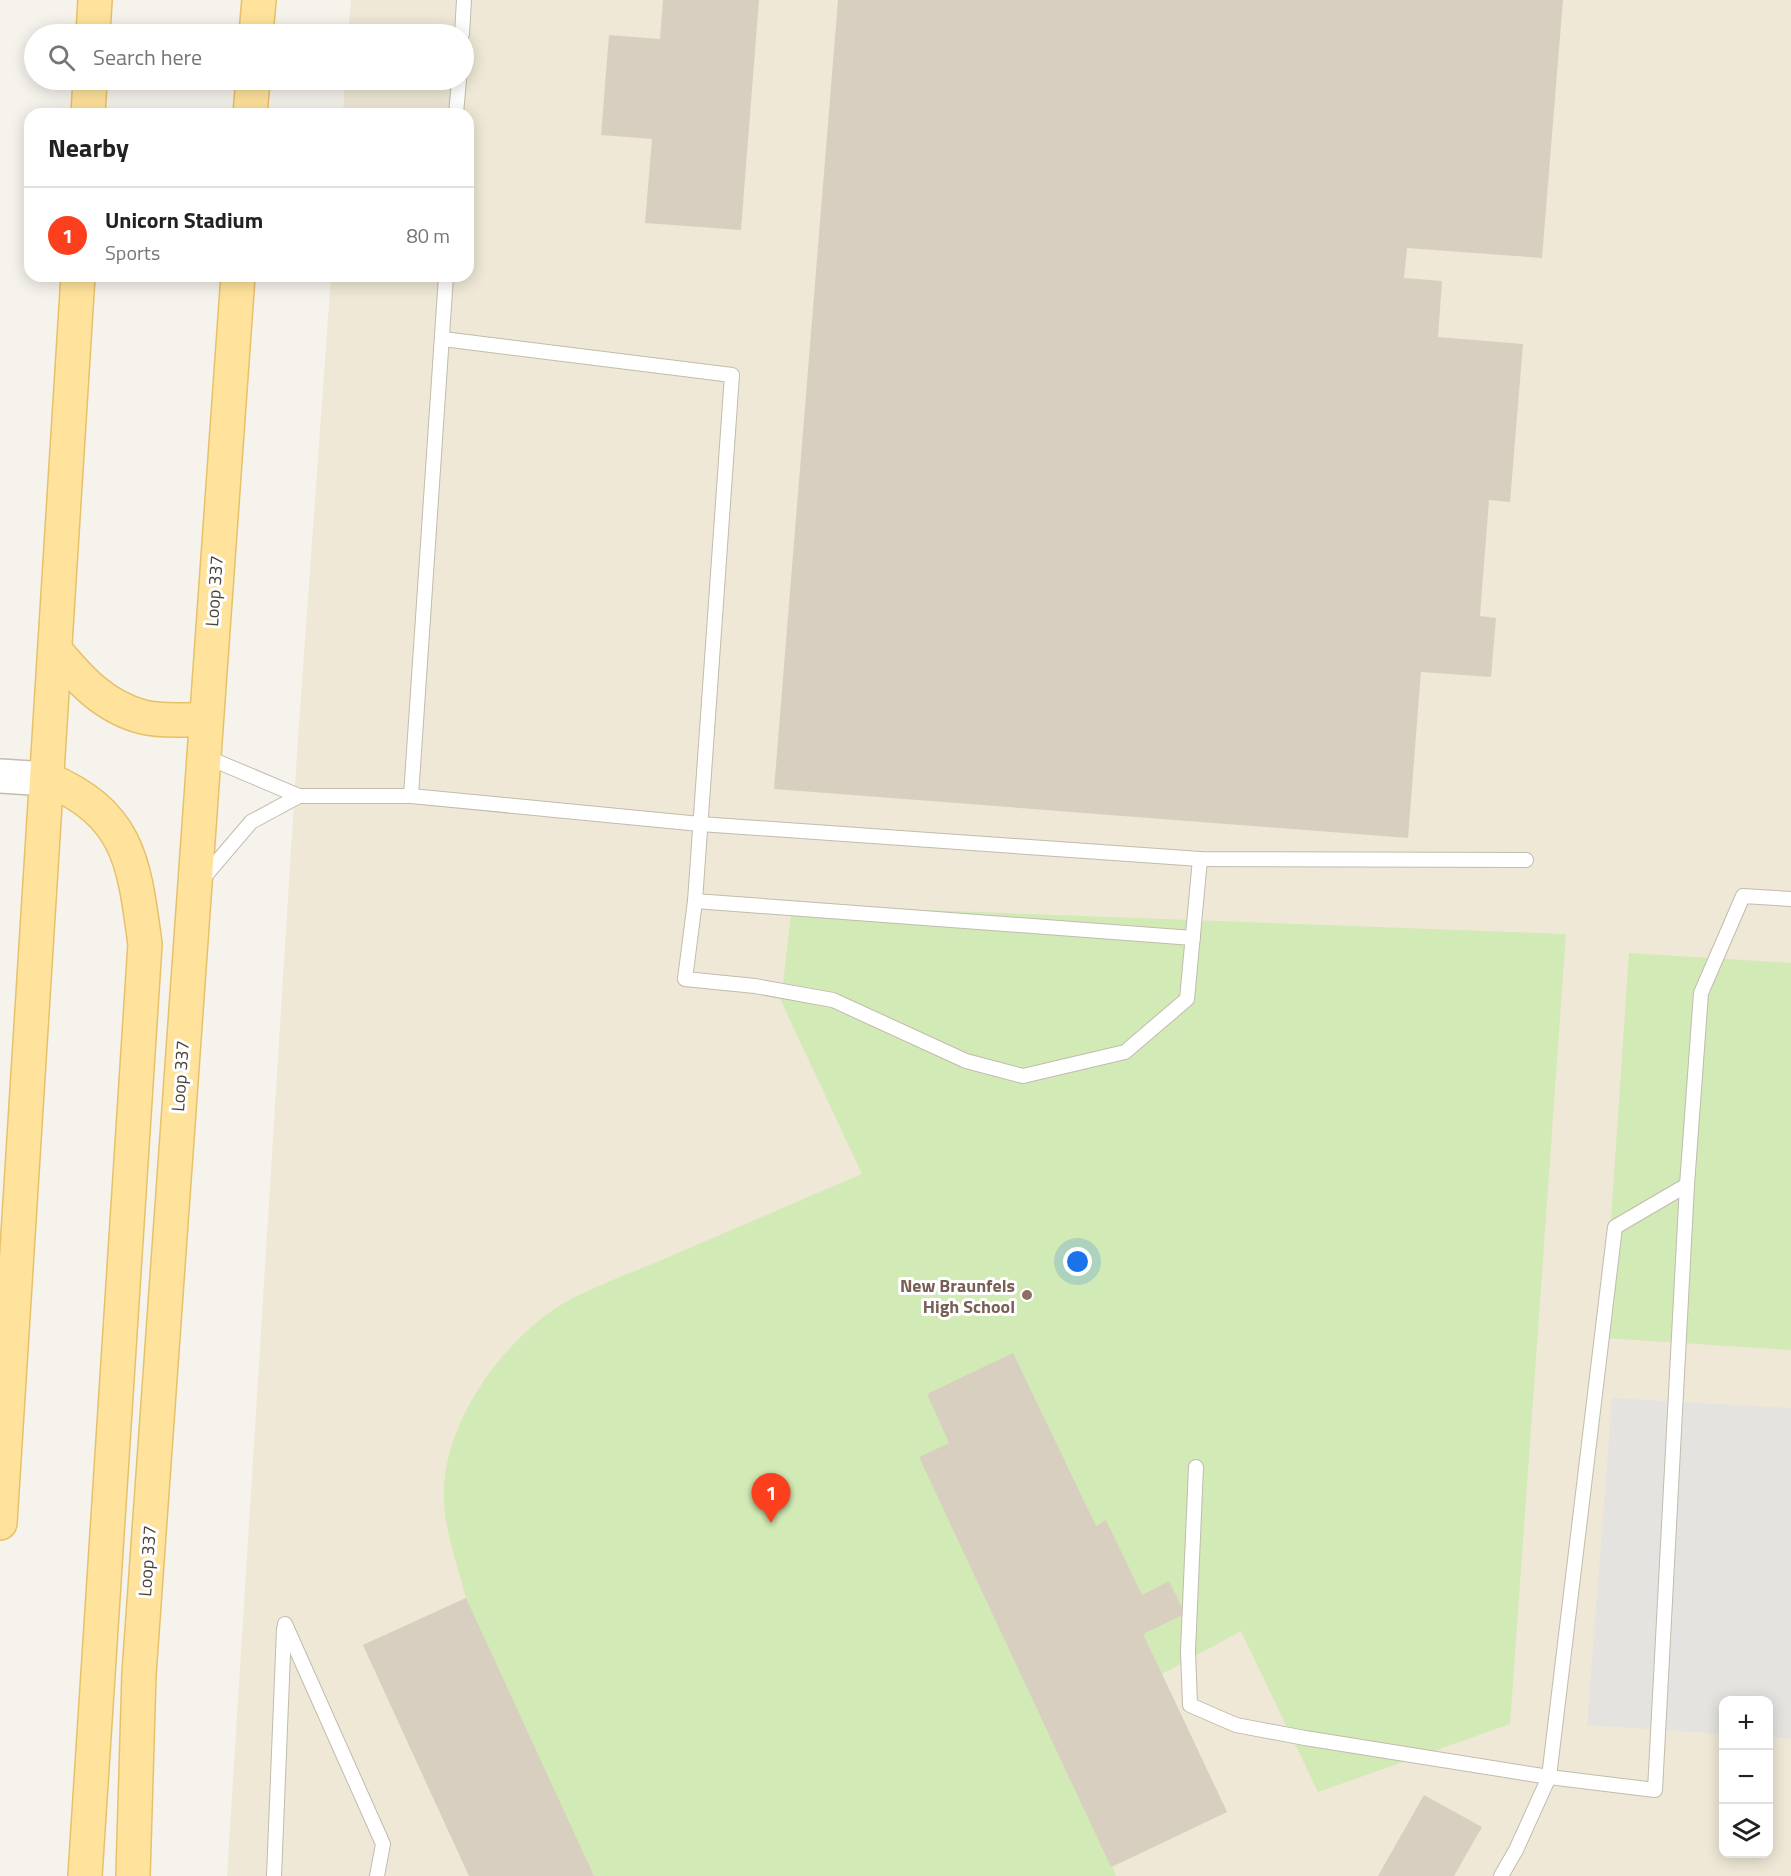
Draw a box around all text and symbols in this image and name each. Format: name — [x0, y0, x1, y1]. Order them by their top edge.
search box — [24, 24, 474, 90]
text: Search here — [93, 40, 202, 74]
icon: search — [45, 41, 78, 74]
text: Nearby — [48, 128, 129, 167]
text: Unicorn Stadium — [105, 203, 263, 237]
text: 1 — [62, 220, 73, 251]
text: 80 m — [406, 220, 450, 251]
text: Sports — [105, 237, 160, 268]
street label: Loop 337 — [198, 555, 230, 627]
street label: Loop 337 — [164, 1040, 196, 1112]
your location — [1063, 1247, 1092, 1276]
place label: New Braunfels High School — [900, 1272, 1015, 1320]
marker: New Braunfels High School — [1020, 1288, 1034, 1302]
pin: 1 — [752, 1474, 790, 1523]
street label: Loop 337 — [131, 1525, 163, 1597]
map controls — [1719, 1696, 1773, 1858]
button: + — [1719, 1696, 1773, 1750]
button: − — [1719, 1750, 1773, 1804]
button: layers — [1719, 1804, 1773, 1858]

